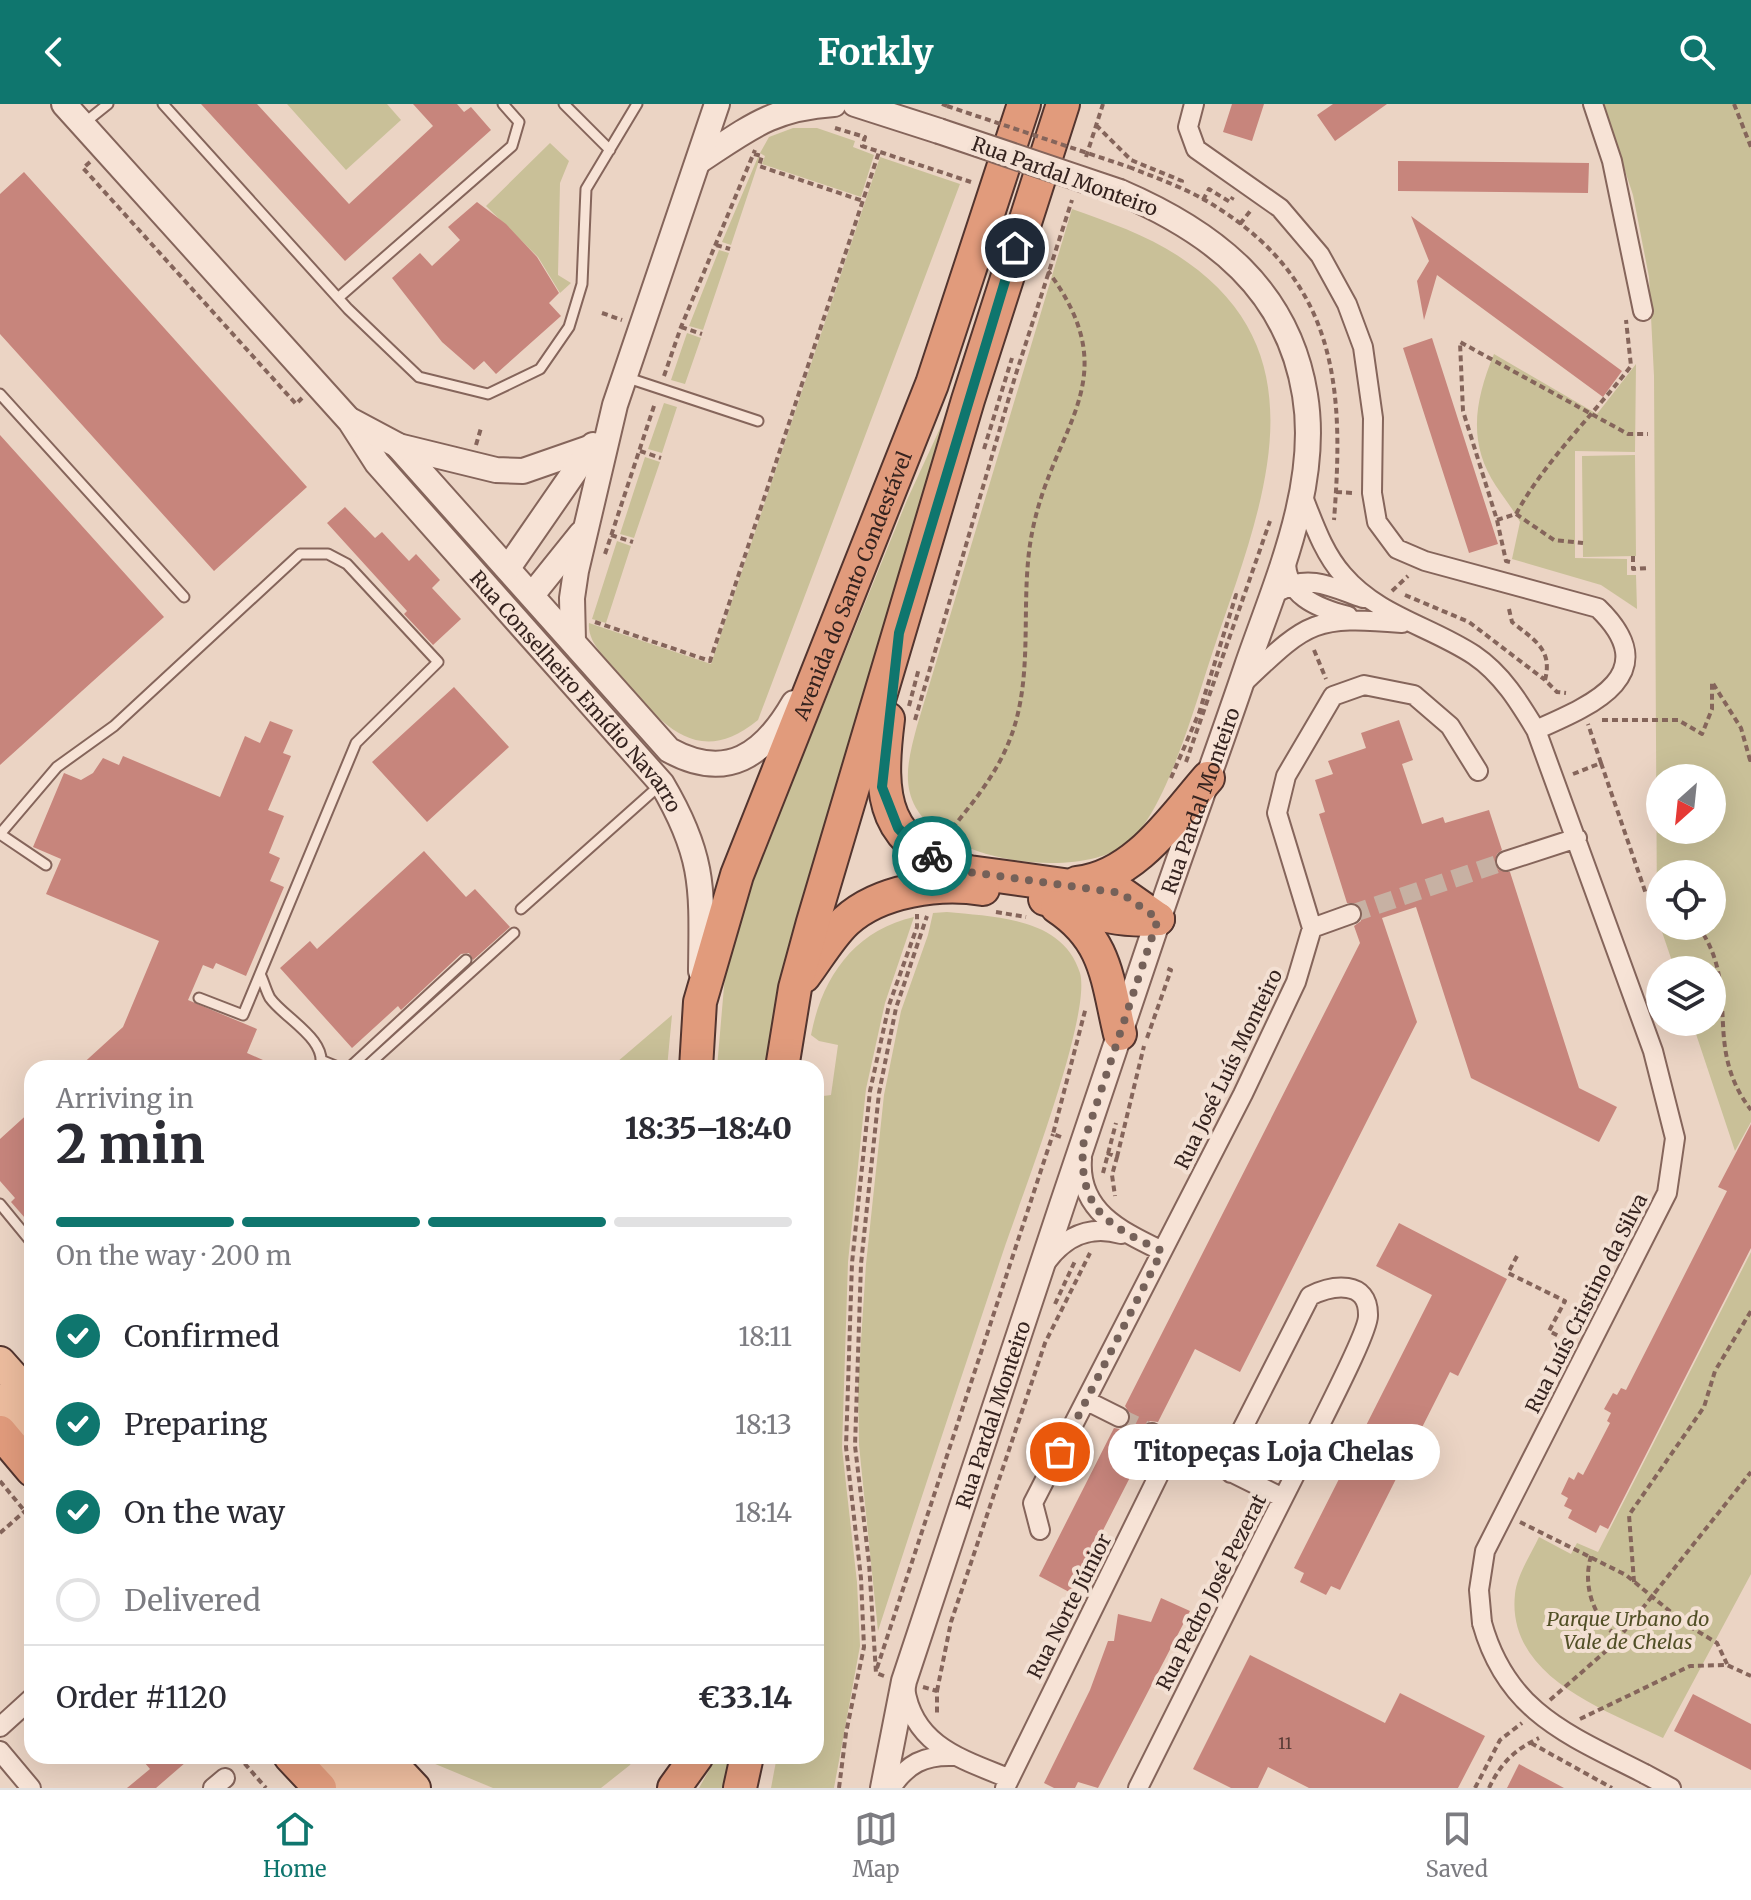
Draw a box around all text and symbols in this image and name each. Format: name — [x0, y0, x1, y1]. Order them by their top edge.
icon: back — [32, 30, 76, 74]
text: Forkly — [818, 30, 933, 75]
icon: search — [1675, 30, 1719, 74]
street label: Rua Pardal Monteiro — [969, 131, 1162, 221]
pin — [981, 214, 1049, 282]
icon: home — [993, 226, 1037, 270]
street label: Avenida do Santo Condestável — [787, 448, 917, 724]
street label: Rua Conselheiro Emídio Navarro — [465, 565, 688, 816]
street label: Rua Pardal Monteiro — [1155, 704, 1245, 897]
north arrow — [1646, 764, 1726, 844]
map controls — [1646, 764, 1726, 1036]
courier — [892, 816, 972, 896]
icon: bike — [910, 834, 954, 878]
button: locate — [1646, 860, 1726, 940]
button: layers — [1646, 956, 1726, 1036]
street label: Rua José Luís Monteiro — [1169, 965, 1287, 1173]
text: Arriving in — [56, 1082, 194, 1115]
text: 18:35–18:40 — [625, 1109, 792, 1147]
text: 2 min — [56, 1112, 205, 1177]
street label: Rua Luís Cristino da Silva — [1520, 1189, 1652, 1417]
text: On the way · 200 m — [56, 1239, 292, 1272]
icon: check — [56, 1314, 100, 1358]
text: Confirmed — [124, 1317, 279, 1355]
street label: Rua Pardal Monteiro — [950, 1317, 1035, 1512]
text: 18:11 — [738, 1320, 792, 1353]
icon: check — [56, 1402, 100, 1446]
text: Preparing — [124, 1405, 267, 1443]
text: 18:13 — [735, 1408, 792, 1441]
pin — [1026, 1418, 1094, 1486]
callout: Titopeças Loja Chelas — [1108, 1424, 1440, 1480]
icon: bag — [1038, 1430, 1082, 1474]
text: Titopeças Loja Chelas — [1134, 1435, 1414, 1468]
icon: check — [56, 1490, 100, 1534]
street label: Rua Pedro José Pezerat — [1151, 1490, 1271, 1694]
text: On the way — [124, 1493, 285, 1531]
text: 18:14 — [735, 1496, 792, 1529]
street label: Rua Norte Júnior — [1022, 1529, 1116, 1683]
text: Delivered — [124, 1581, 261, 1619]
park label: Parque Urbano do Vale de Chelas — [1547, 1606, 1709, 1654]
text: Order #1120 — [56, 1678, 227, 1716]
text: €33.14 — [698, 1678, 792, 1716]
house number: 11 — [1278, 1733, 1292, 1753]
tab: Home — [263, 1807, 326, 1883]
tab: Map — [853, 1807, 899, 1883]
tab: Saved — [1426, 1807, 1488, 1883]

